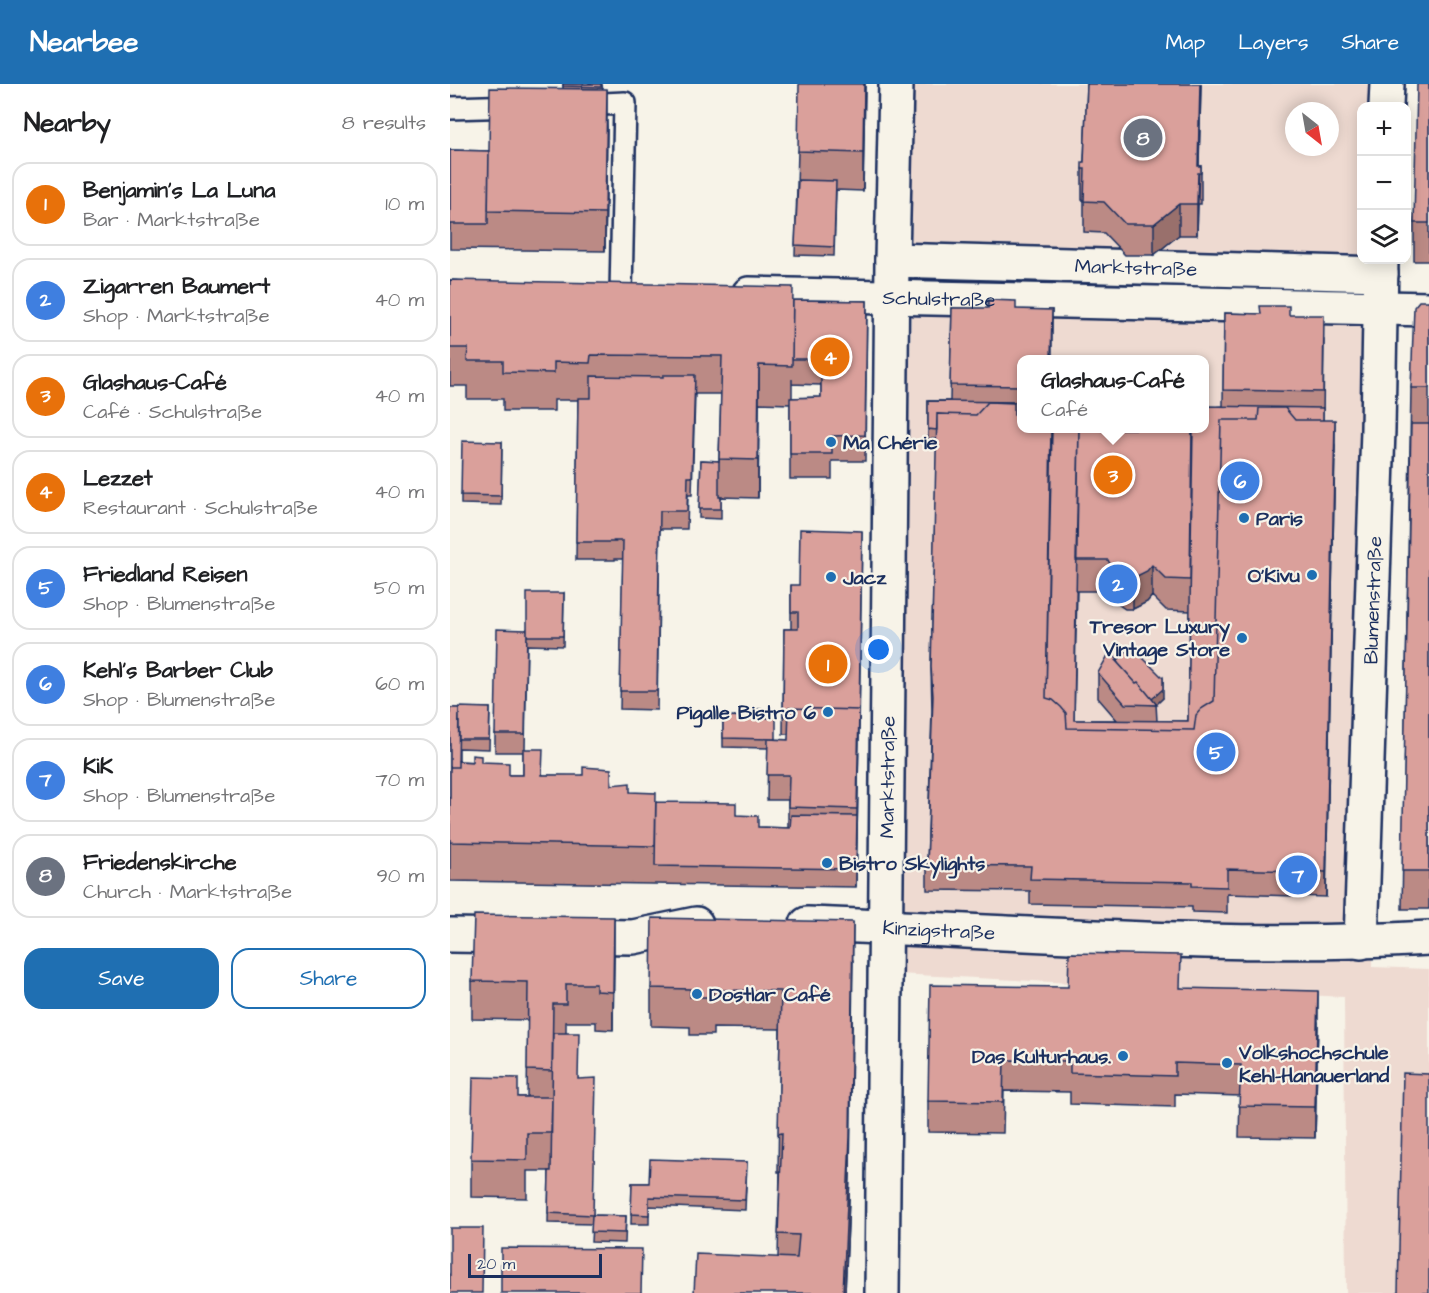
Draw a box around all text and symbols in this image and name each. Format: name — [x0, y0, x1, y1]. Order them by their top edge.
text: Nearbee — [30, 23, 138, 62]
text: Map — [1165, 28, 1205, 57]
text: Layers — [1238, 28, 1308, 57]
text: Share — [1341, 28, 1399, 57]
north arrow — [1285, 102, 1339, 156]
map controls — [1357, 102, 1411, 264]
button: + — [1357, 102, 1411, 156]
text: Nearby — [24, 105, 111, 141]
text: 8 results — [342, 109, 426, 137]
pin: 8 — [1124, 116, 1162, 160]
button: − — [1357, 156, 1411, 210]
text: Benjamin's La Luna — [83, 175, 275, 206]
text: 1 — [44, 190, 47, 218]
text: 10 m — [385, 190, 424, 218]
text: Bar · Marktstraße — [83, 206, 260, 234]
button: layers — [1357, 210, 1411, 264]
street label: Marktstraße — [1074, 252, 1198, 284]
text: Zigarren Baumert — [83, 271, 270, 302]
street label: Schulstraße — [882, 284, 996, 314]
text: 2 — [40, 286, 51, 314]
text: 40 m — [374, 286, 424, 314]
text: Shop · Marktstraße — [83, 302, 269, 330]
pin: 4 — [810, 334, 850, 380]
popup — [1017, 355, 1209, 433]
text: Glashaus-Café — [1041, 365, 1185, 396]
text: Glashaus-Café — [83, 367, 227, 398]
text: 3 — [40, 382, 51, 410]
text: 40 m — [374, 382, 424, 410]
text: Café — [1041, 396, 1088, 424]
text: Café · Schulstraße — [83, 398, 262, 426]
place label: Ma Chérie — [843, 429, 938, 457]
marker: Ma Chérie — [824, 435, 838, 449]
pin: 3 — [1094, 452, 1132, 498]
pin: 6 — [1220, 458, 1260, 504]
text: Lezzet — [83, 463, 153, 494]
text: 4 — [39, 478, 52, 506]
text: 40 m — [374, 478, 424, 506]
text: Restaurant · Schulstraße — [83, 494, 318, 522]
place label: Paris — [1256, 505, 1303, 533]
marker: Paris — [1237, 511, 1251, 525]
street label: Blumenstraße — [1357, 535, 1389, 665]
text: Friedland Reisen — [83, 559, 247, 590]
pin: 2 — [1098, 562, 1138, 606]
place label: O'Kivu — [1248, 562, 1300, 590]
place label: Jacz — [842, 564, 887, 592]
marker: O'Kivu — [1305, 568, 1319, 582]
marker: Jacz — [824, 570, 838, 584]
text: 5 — [38, 574, 53, 602]
text: 50 m — [374, 574, 424, 602]
text: Shop · Blumenstraße — [83, 590, 275, 618]
place label: Tresor Luxury Vintage Store — [1089, 613, 1230, 665]
marker: Tresor Luxury Vintage Store — [1235, 631, 1249, 645]
your location — [864, 635, 893, 664]
pin: 1 — [808, 642, 848, 686]
text: Kehl's Barber Club — [83, 655, 273, 686]
text: 6 — [39, 670, 52, 698]
text: 60 m — [375, 670, 424, 698]
text: Shop · Blumenstraße — [83, 686, 275, 714]
place label: Pigalle Bistro 6 — [676, 699, 816, 728]
marker: Pigalle Bistro 6 — [821, 705, 835, 719]
street label: Marktstraße — [873, 715, 903, 838]
pin: 5 — [1196, 730, 1236, 774]
text: KiK — [83, 751, 113, 782]
text: 7 — [39, 766, 52, 794]
text: 70 m — [376, 766, 424, 794]
text: Shop · Blumenstraße — [83, 782, 275, 810]
text: Friedenskirche — [83, 847, 237, 878]
place label: Bistro Skylights — [839, 850, 985, 879]
pin: 7 — [1278, 852, 1318, 898]
marker: Bistro Skylights — [820, 856, 834, 870]
text: 8 — [39, 862, 52, 890]
text: 90 m — [376, 862, 424, 890]
text: Church · Marktstraße — [83, 878, 292, 906]
street label: Kinzigstraße — [882, 914, 996, 947]
button: Save — [24, 948, 219, 1009]
button: Share — [231, 948, 426, 1009]
place label: Dostlar Café — [709, 981, 831, 1009]
marker: Dostlar Café — [690, 987, 704, 1001]
place label: Volkshochschule Kehl-Hanauerland — [1238, 1039, 1390, 1090]
place label: Das Kulturhaus. — [972, 1043, 1111, 1071]
marker: Das Kulturhaus. — [1116, 1049, 1130, 1063]
marker: Volkshochschule Kehl-Hanauerland — [1220, 1056, 1234, 1070]
scale bar — [468, 1251, 602, 1278]
text: 20 m — [477, 1253, 515, 1275]

